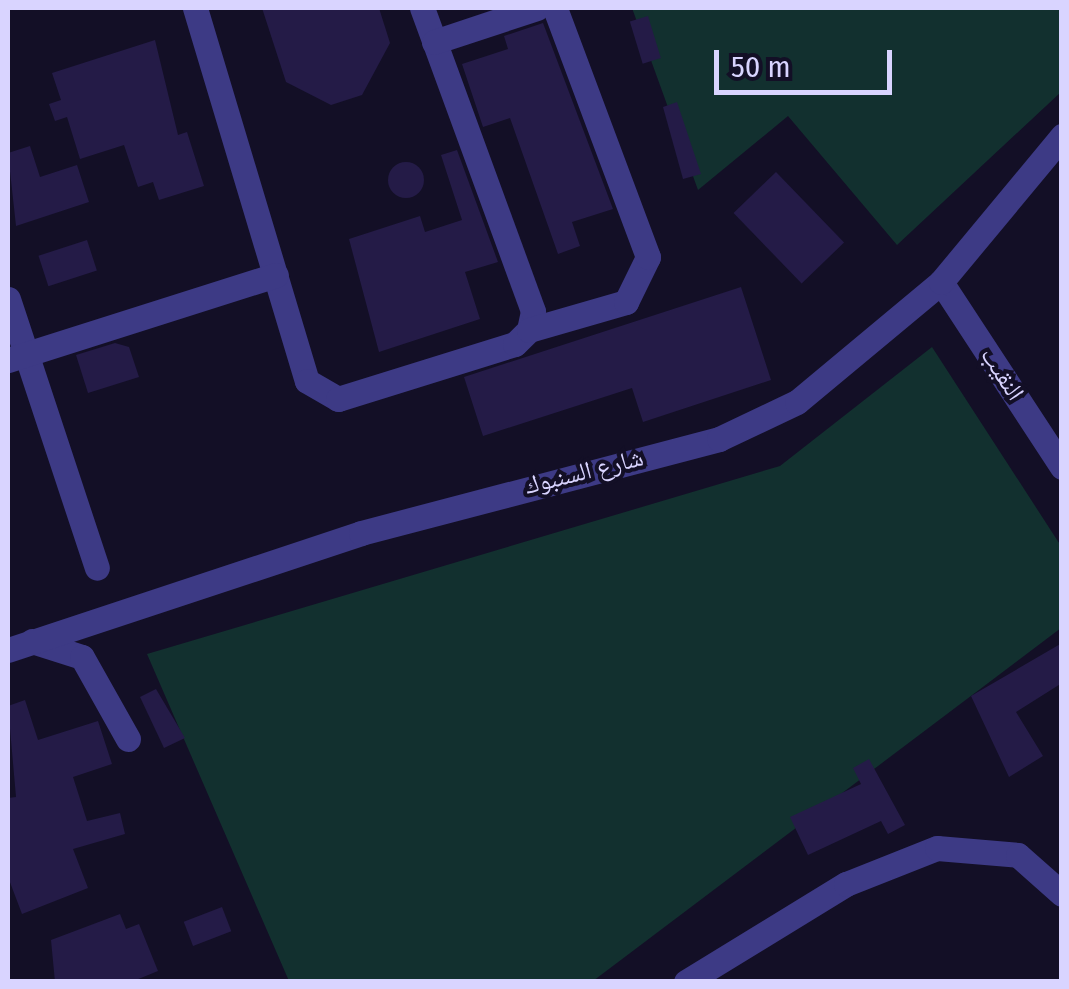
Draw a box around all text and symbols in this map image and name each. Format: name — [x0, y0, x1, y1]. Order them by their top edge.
scale bar — [719, 30, 896, 92]
text: 50 m — [731, 49, 791, 85]
street label: النقيب — [974, 342, 1030, 406]
street label: شارع السنبوك — [521, 443, 647, 501]

